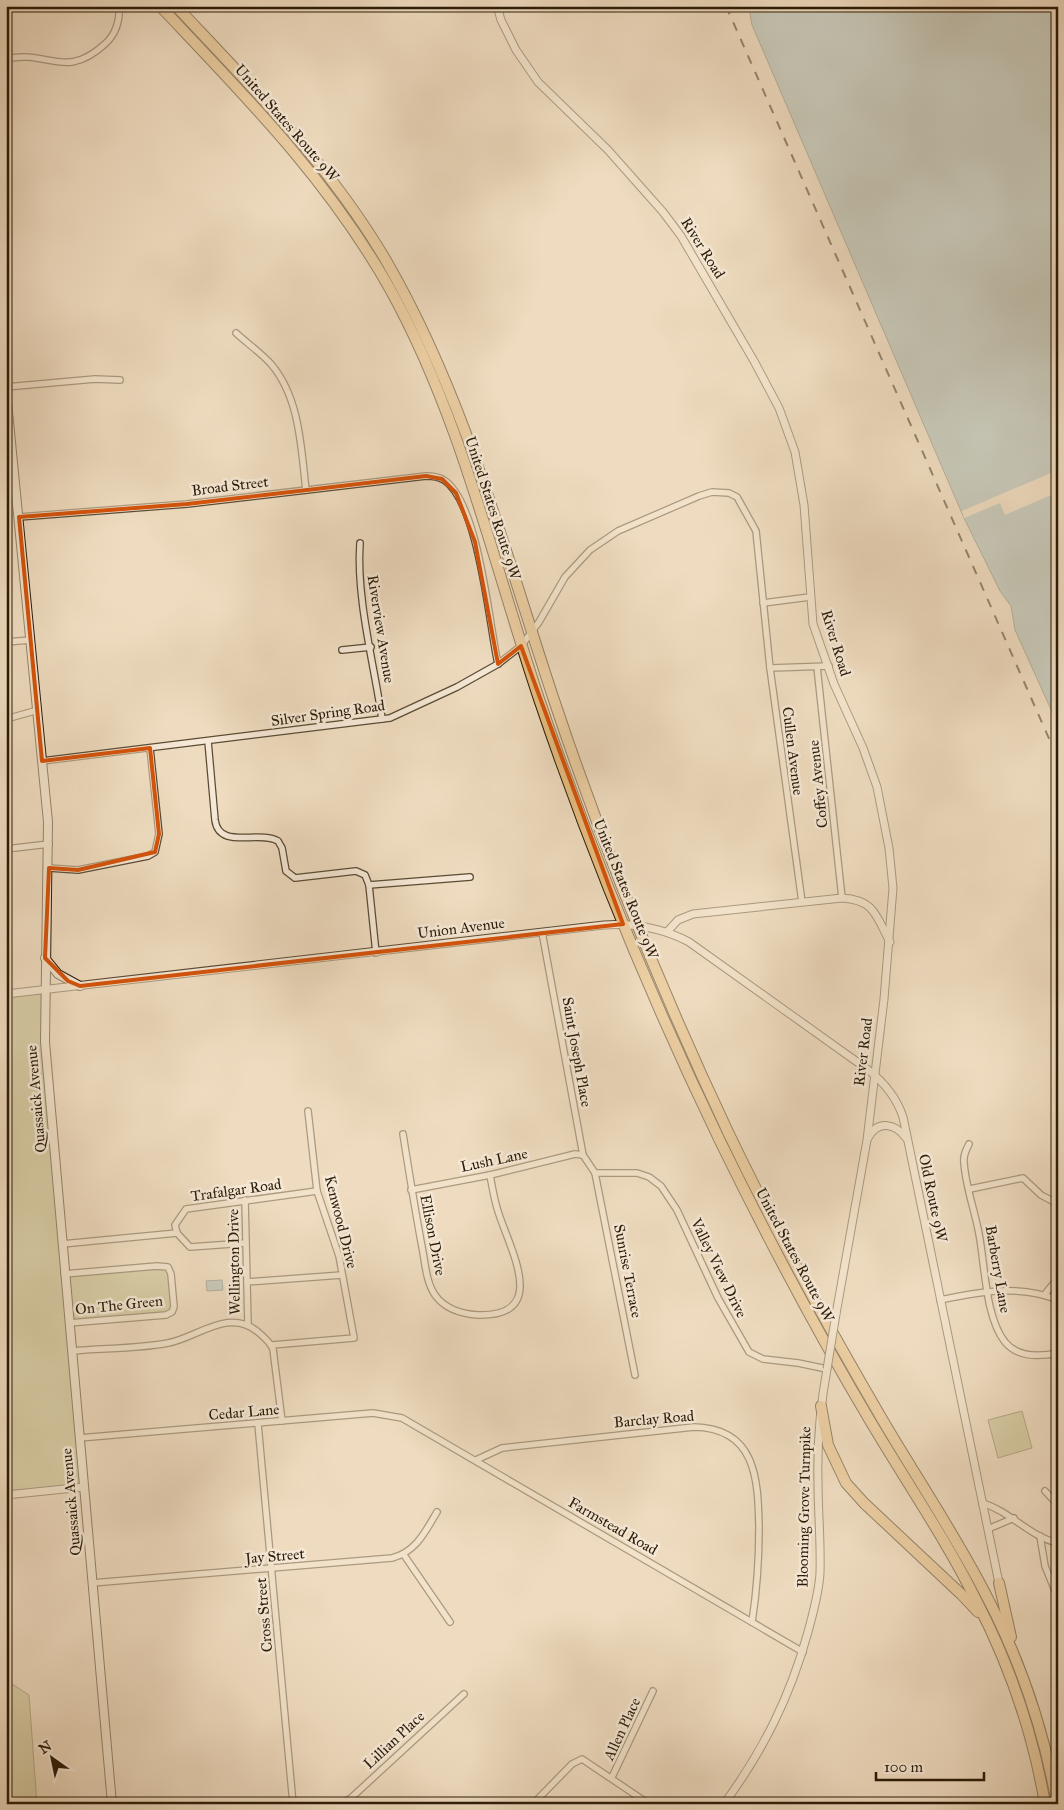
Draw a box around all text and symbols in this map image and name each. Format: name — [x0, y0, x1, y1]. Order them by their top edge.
street label: United States Route 9W — [231, 61, 343, 186]
street label: River Road — [677, 214, 729, 282]
street label: United States Route 9W — [461, 434, 525, 583]
street label: Broad Street — [190, 472, 270, 500]
street label: Riverview Avenue — [364, 574, 398, 684]
street label: River Road — [817, 608, 855, 679]
street label: Silver Spring Road — [270, 696, 387, 730]
street label: Cullen Avenue — [779, 706, 807, 796]
street label: Coffey Avenue — [804, 739, 832, 829]
street label: United States Route 9W — [590, 816, 663, 962]
street label: Union Avenue — [416, 914, 506, 942]
street label: Saint Joseph Place — [557, 996, 596, 1109]
street label: River Road — [850, 1016, 876, 1087]
street label: Quassaick Avenue — [22, 1044, 50, 1154]
street label: Lush Lane — [459, 1144, 529, 1176]
street label: Old Route 9W — [915, 1152, 951, 1244]
street label: Kenwood Drive — [321, 1174, 361, 1270]
street label: Trafalgar Road — [189, 1175, 283, 1205]
street label: United States Route 9W — [752, 1185, 838, 1326]
street label: Ellison Drive — [416, 1193, 450, 1277]
street label: Wellington Drive — [224, 1209, 244, 1315]
street label: Valley View Drive — [687, 1214, 751, 1321]
street label: Sunrise Terrace — [610, 1223, 646, 1319]
street label: Barberry Lane — [981, 1224, 1015, 1314]
street label: On The Green — [74, 1291, 164, 1319]
street label: Cedar Lane — [208, 1400, 280, 1424]
street label: Barclay Road — [613, 1406, 695, 1431]
street label: Blooming Grove Turnpike — [794, 1426, 814, 1588]
street label: Quassaick Avenue — [57, 1447, 85, 1557]
street label: Farmstead Road — [565, 1493, 661, 1559]
street label: Jay Street — [243, 1544, 306, 1569]
street label: Cross Street — [252, 1576, 276, 1653]
street label: Allen Place — [599, 1695, 644, 1764]
street label: Lillian Place — [360, 1707, 428, 1773]
north arrow — [28, 1732, 78, 1782]
text: N — [36, 1737, 55, 1758]
scale bar — [876, 1750, 984, 1782]
text: 100 m — [884, 1758, 924, 1776]

